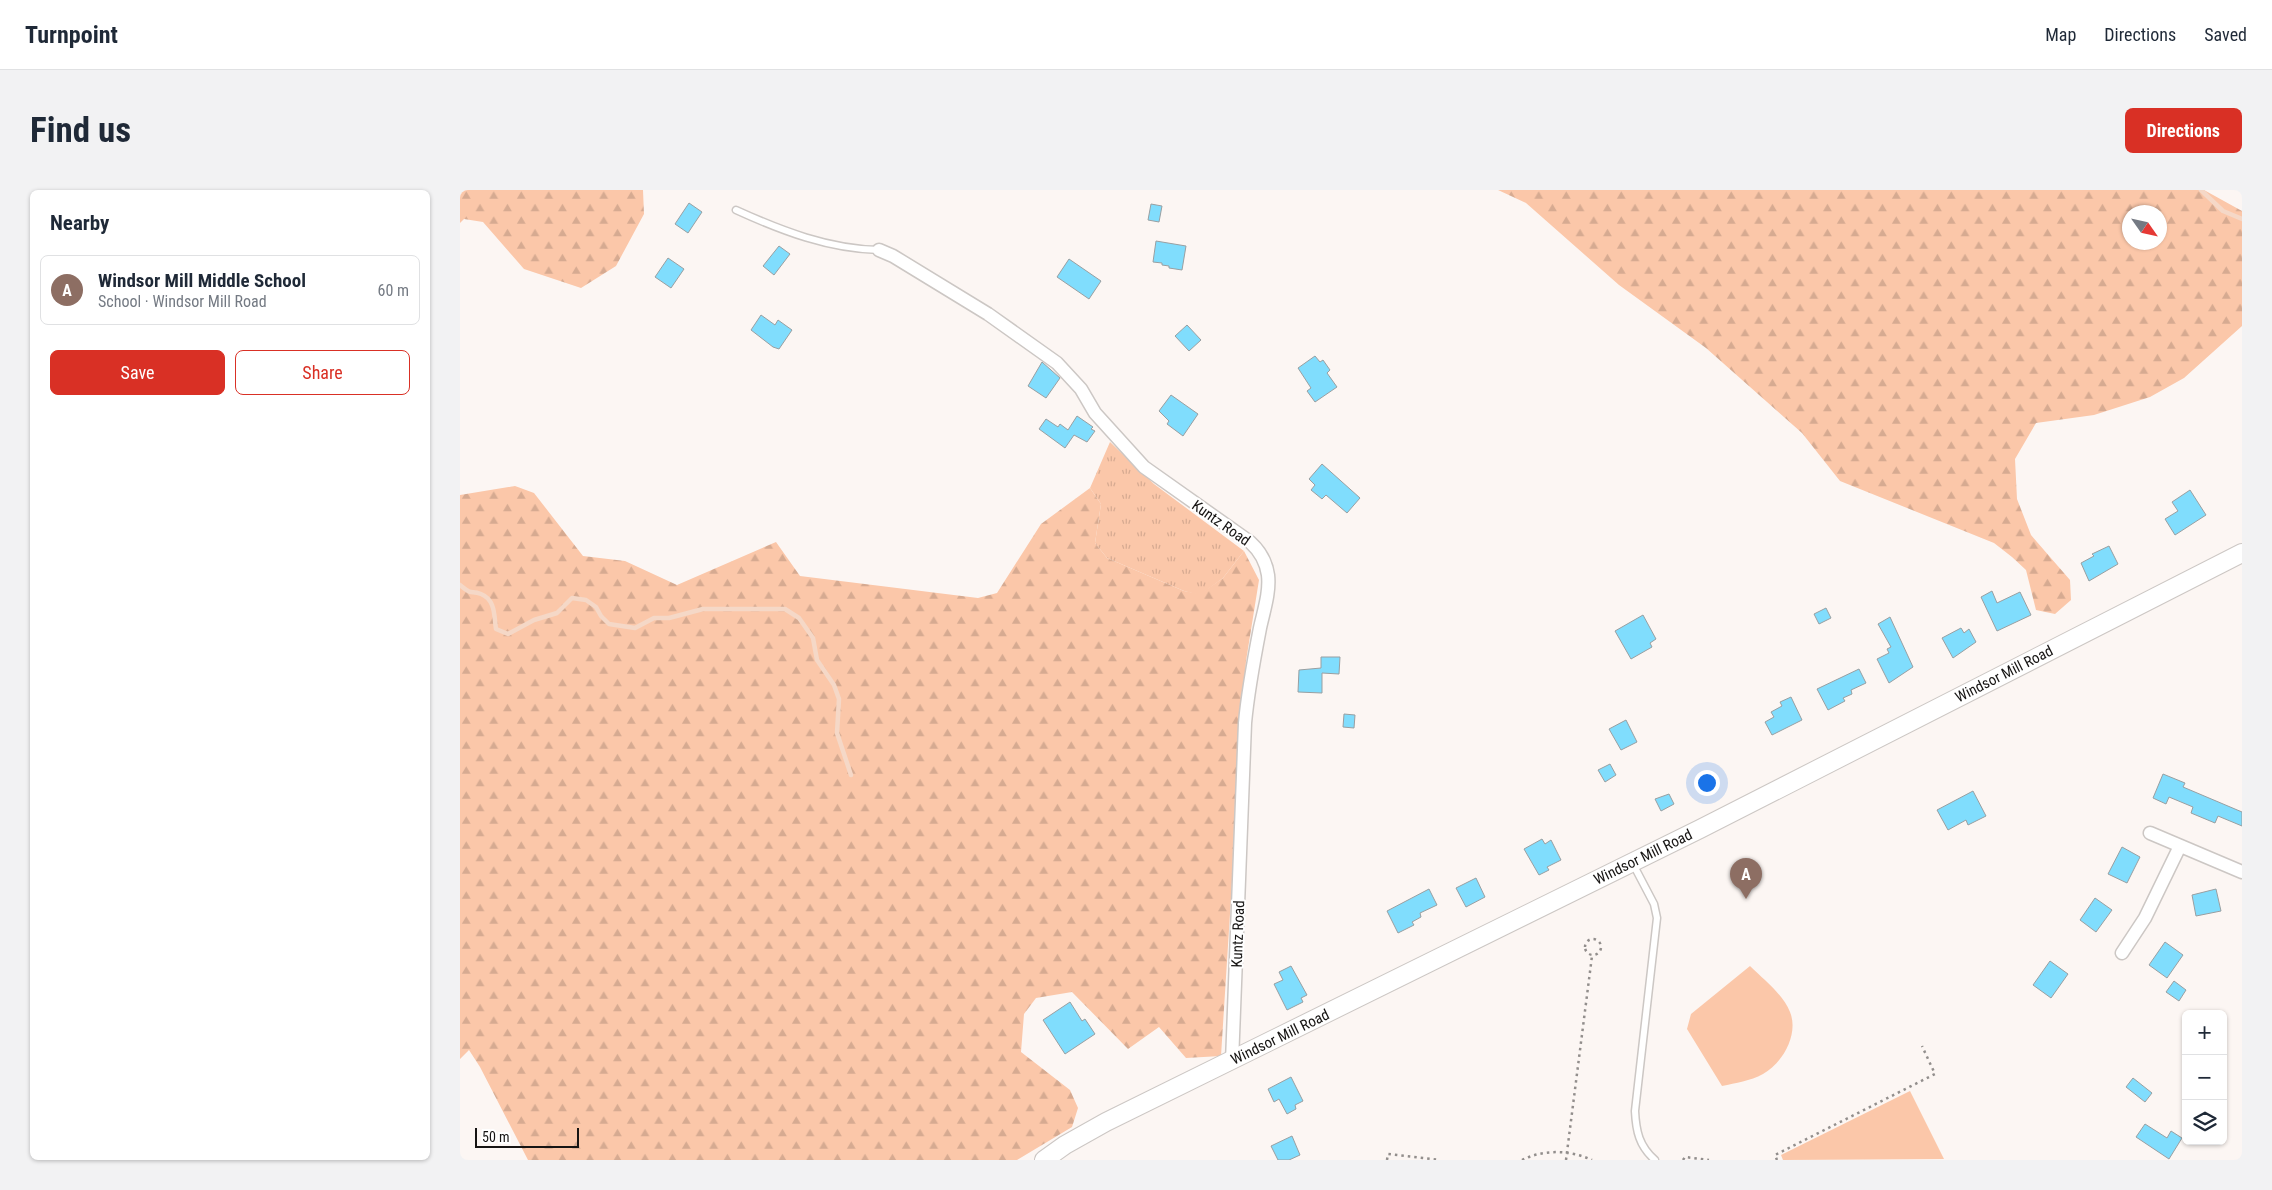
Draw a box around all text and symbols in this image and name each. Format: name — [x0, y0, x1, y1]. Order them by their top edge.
text: Turnpoint — [25, 21, 118, 49]
text: Map — [2045, 24, 2076, 45]
text: Directions — [2104, 24, 2176, 45]
text: Saved — [2204, 24, 2247, 45]
button: Directions — [2125, 108, 2242, 153]
text: Find us — [30, 110, 131, 151]
north arrow — [2122, 205, 2167, 250]
text: Nearby — [50, 211, 109, 235]
text: Windsor Mill Middle School — [98, 269, 306, 292]
text: A — [62, 281, 72, 300]
text: 60 m — [377, 281, 409, 300]
text: School · Windsor Mill Road — [98, 292, 267, 311]
button: Save — [50, 350, 225, 395]
button: Share — [235, 350, 410, 395]
street label: Kuntz Road — [1188, 496, 1254, 550]
street label: Windsor Mill Road — [1952, 642, 2056, 706]
your location — [1694, 770, 1720, 796]
street label: Windsor Mill Road — [1591, 825, 1695, 889]
pin: A — [1730, 858, 1762, 899]
street label: Kuntz Road — [1228, 900, 1248, 968]
street label: Windsor Mill Road — [1228, 1005, 1332, 1069]
map controls — [2182, 1010, 2227, 1145]
button: + — [2182, 1010, 2227, 1055]
button: − — [2182, 1055, 2227, 1100]
button: layers — [2182, 1100, 2227, 1145]
scale bar — [475, 1125, 579, 1148]
text: 50 m — [482, 1129, 510, 1145]

